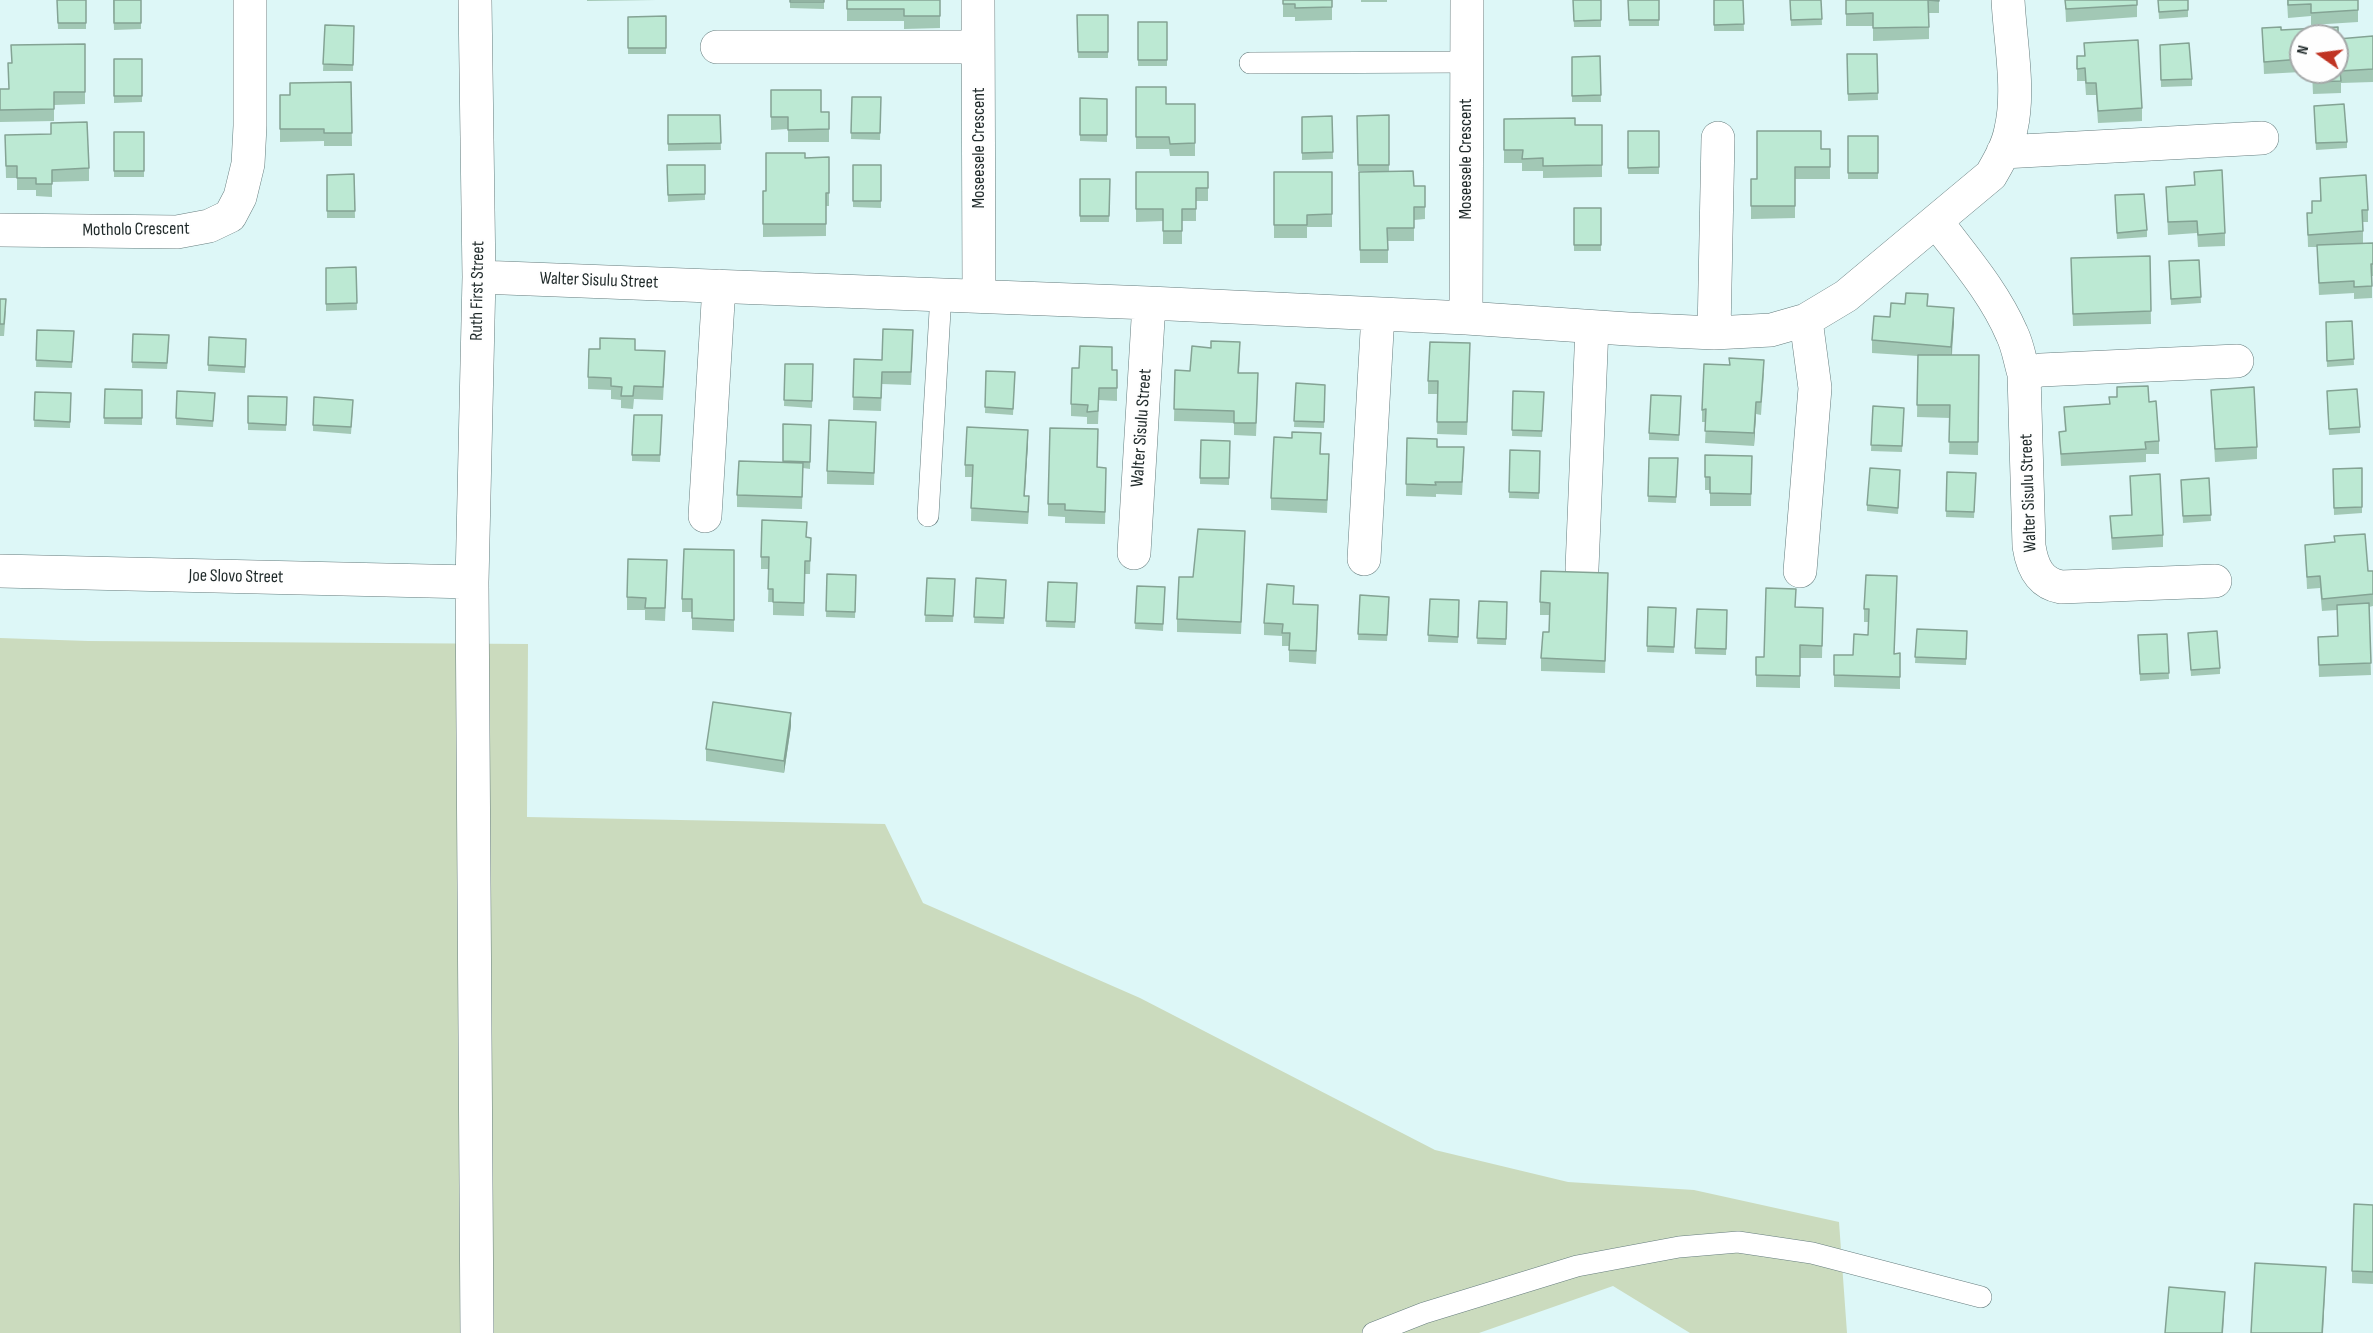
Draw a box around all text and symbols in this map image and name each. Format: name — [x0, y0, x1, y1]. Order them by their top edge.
north arrow — [2289, 24, 2349, 84]
text: N — [2293, 44, 2313, 56]
street label: Moseesele Crescent — [968, 87, 990, 209]
street label: Moseesele Crescent — [1455, 98, 1477, 220]
street label: Motholo Crescent — [82, 218, 190, 242]
street label: Ruth First Street — [466, 241, 490, 341]
street label: Walter Sisulu Street — [539, 268, 659, 294]
street label: Walter Sisulu Street — [1127, 368, 1157, 488]
street label: Walter Sisulu Street — [2016, 433, 2042, 553]
street label: Joe Slovo Street — [188, 565, 284, 589]

